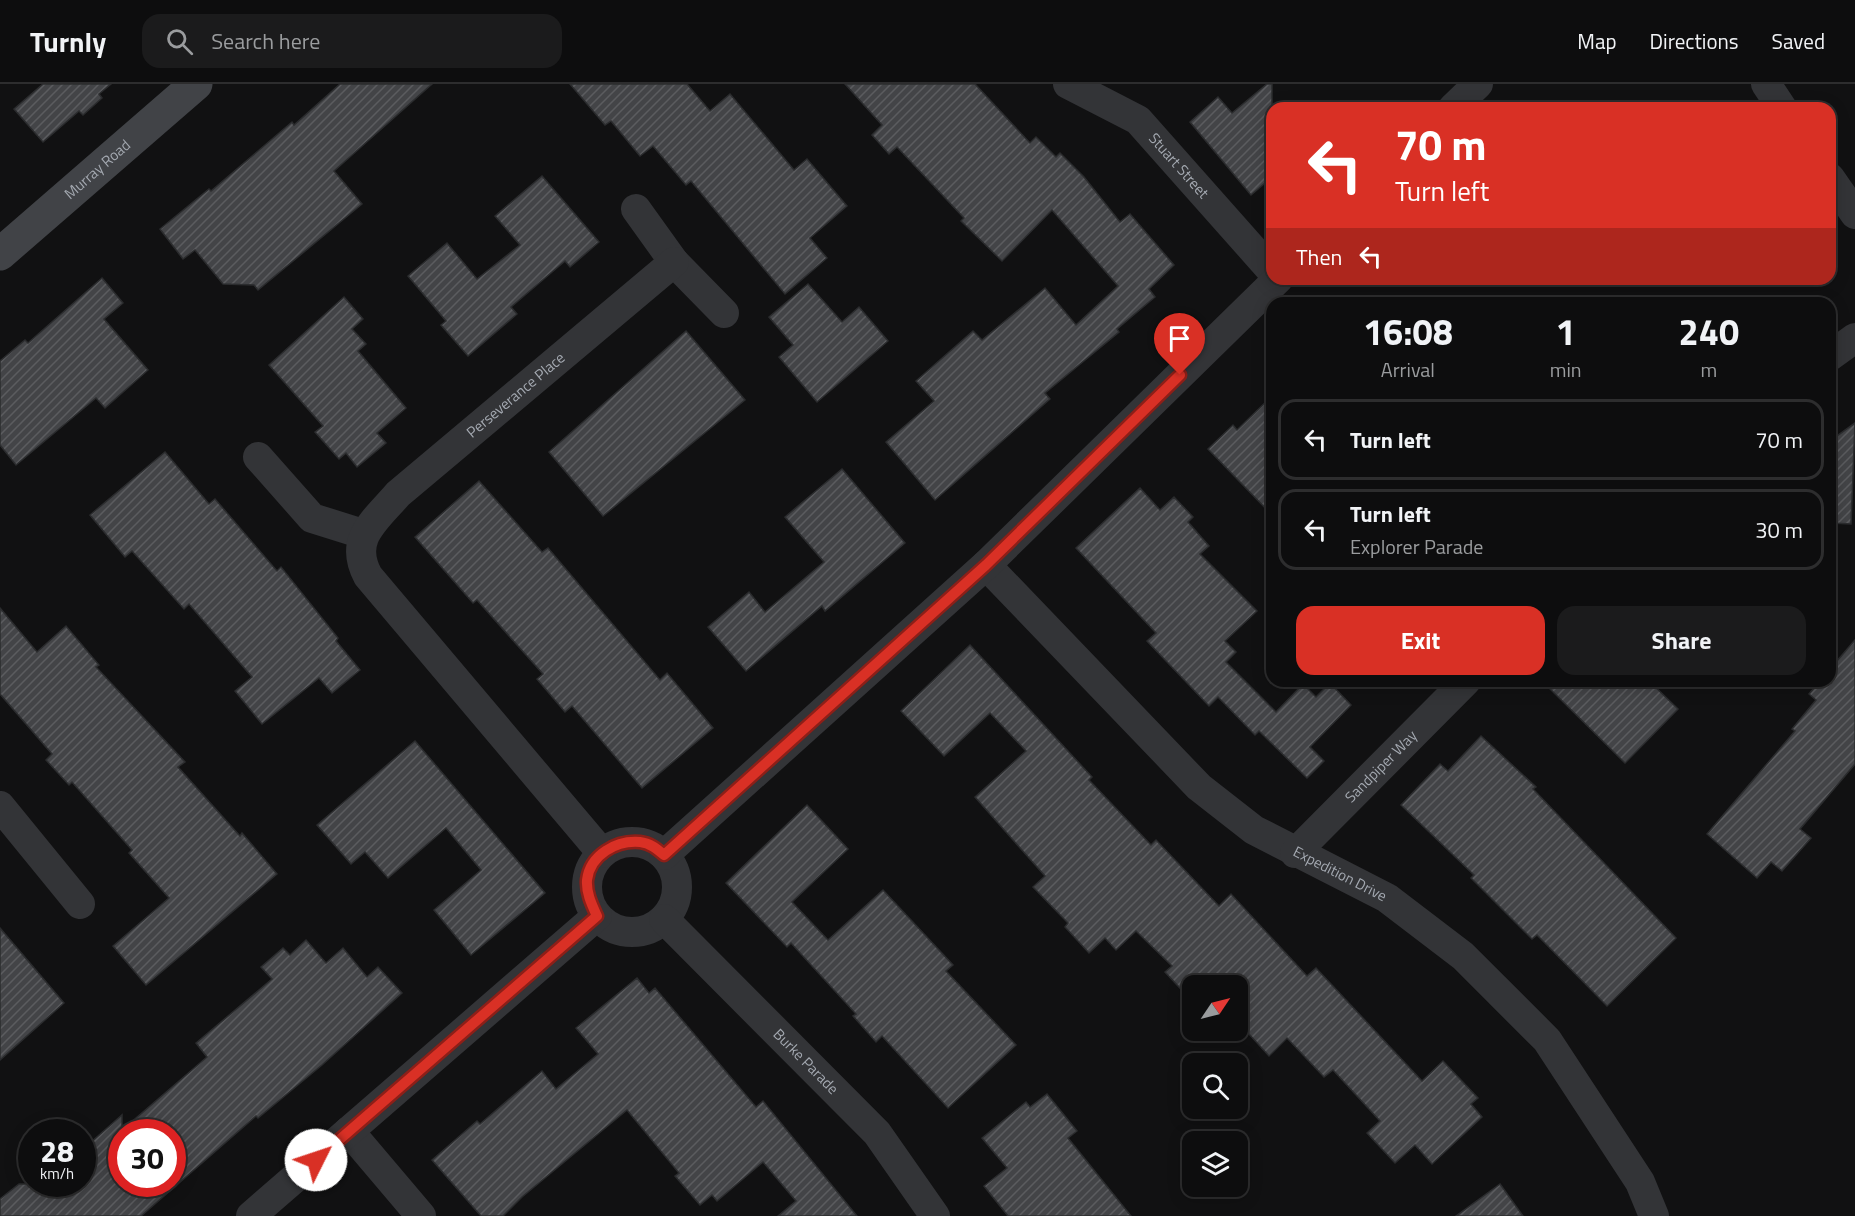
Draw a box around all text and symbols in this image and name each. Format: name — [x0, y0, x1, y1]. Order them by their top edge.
search box — [142, 14, 562, 68]
text: Turnly — [30, 20, 106, 63]
text: Search here — [211, 24, 320, 58]
icon: search — [163, 25, 196, 58]
text: Map — [1577, 25, 1617, 57]
text: Directions — [1650, 25, 1739, 57]
text: Saved — [1772, 25, 1825, 57]
text: 70 m — [1395, 112, 1487, 176]
icon: left — [1296, 126, 1374, 204]
street label: Stuart Street — [1143, 127, 1215, 204]
street label: Murray Road — [59, 134, 135, 204]
text: Turn left — [1395, 170, 1489, 211]
text: Then — [1296, 240, 1342, 274]
icon: left — [1354, 240, 1387, 273]
text: 16:08 — [1363, 304, 1453, 359]
text: 1 — [1556, 304, 1576, 359]
text: 240 — [1679, 304, 1739, 359]
pin — [1154, 313, 1205, 375]
icon: arrive — [1163, 322, 1196, 355]
street label: Perseverance Place — [461, 346, 570, 443]
text: Arrival — [1381, 354, 1435, 385]
text: min — [1550, 354, 1582, 385]
text: m — [1700, 354, 1717, 385]
icon: left — [1299, 423, 1332, 456]
text: Turn left — [1350, 423, 1431, 457]
text: 70 m — [1755, 423, 1803, 457]
text: Turn left — [1350, 497, 1431, 531]
icon: left — [1299, 513, 1332, 546]
text: 30 m — [1755, 513, 1803, 547]
text: Explorer Parade — [1350, 531, 1483, 562]
button: Exit — [1296, 606, 1545, 675]
button: Share — [1557, 606, 1806, 675]
street label: Sandpiper Way — [1339, 724, 1422, 808]
street label: Expedition Drive — [1289, 840, 1391, 907]
north arrow — [1182, 975, 1248, 1041]
map controls — [1182, 975, 1248, 1197]
street label: Burke Parade — [768, 1023, 844, 1099]
button: search — [1182, 1053, 1248, 1119]
speed limit sign: 30 — [108, 1119, 186, 1197]
text: 28 — [40, 1128, 74, 1174]
position arrow — [284, 1128, 348, 1192]
button: layers — [1182, 1131, 1248, 1197]
text: km/h — [40, 1162, 74, 1185]

